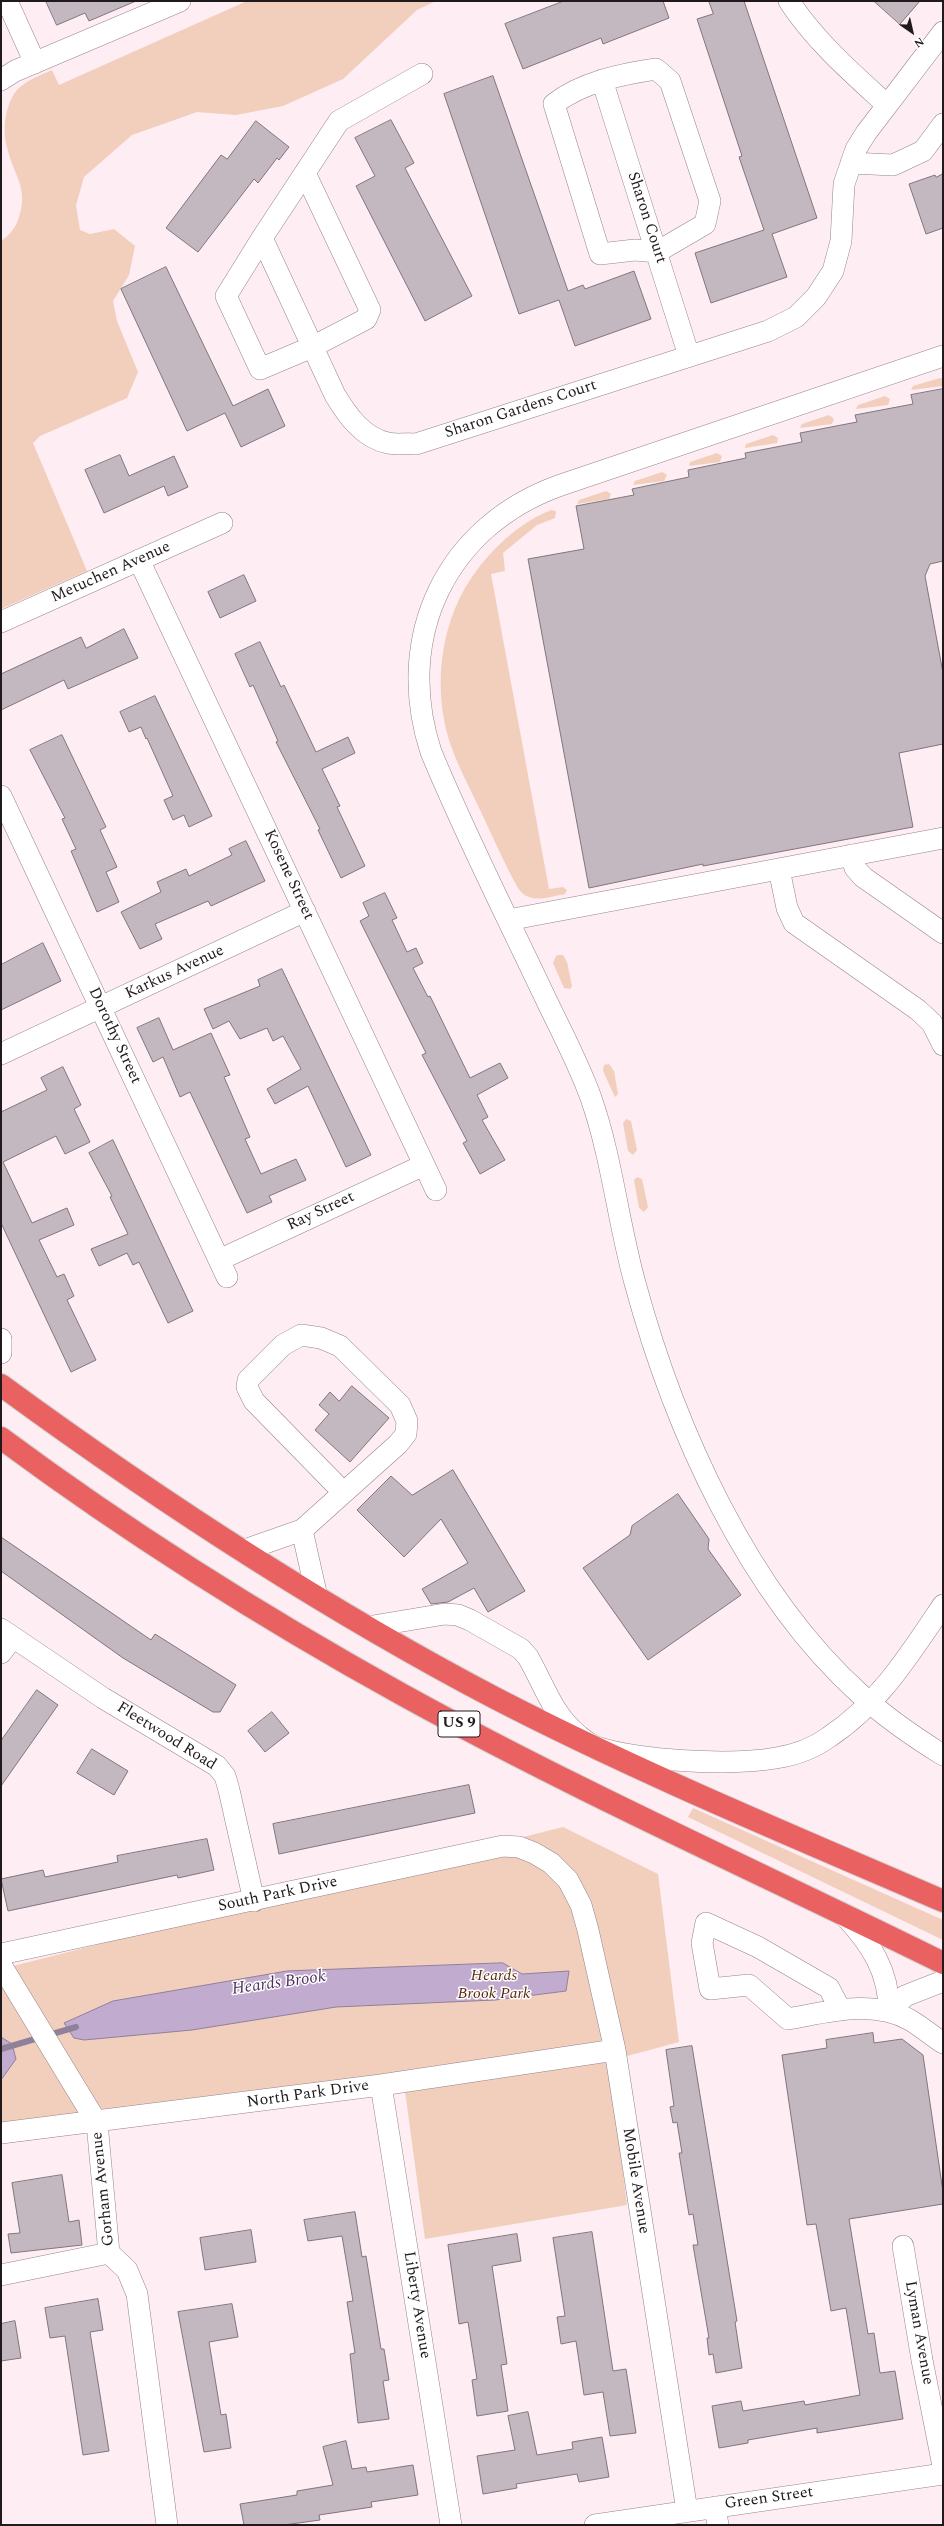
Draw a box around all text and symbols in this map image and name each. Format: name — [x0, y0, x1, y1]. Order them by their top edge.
north arrow — [892, 12, 932, 52]
text: N — [911, 33, 927, 52]
street label: Sharon Court — [622, 170, 670, 266]
street label: Sharon Gardens Court — [443, 376, 599, 444]
street label: Metuchen Avenue — [48, 538, 174, 608]
street label: Kosene Street — [259, 827, 317, 923]
street label: Karkus Avenue — [123, 942, 227, 1004]
street label: Dorothy Street — [83, 985, 145, 1087]
street label: Ray Street — [284, 1188, 358, 1236]
street label: Fleetwood Road — [113, 1699, 219, 1775]
road number: US 9 — [438, 1711, 480, 1737]
street label: South Park Drive — [217, 1873, 339, 1917]
water label: Heards Brook — [231, 1967, 327, 2001]
park label: Heards Brook Park — [457, 1967, 531, 2005]
street label: North Park Drive — [246, 2077, 370, 2113]
street label: Mobile Avenue — [617, 2127, 653, 2235]
street label: Gorham Avenue — [88, 2131, 120, 2247]
street label: Liberty Avenue — [398, 2250, 434, 2360]
street label: Lyman Avenue — [899, 2280, 937, 2386]
street label: Green Street — [723, 2483, 815, 2515]

